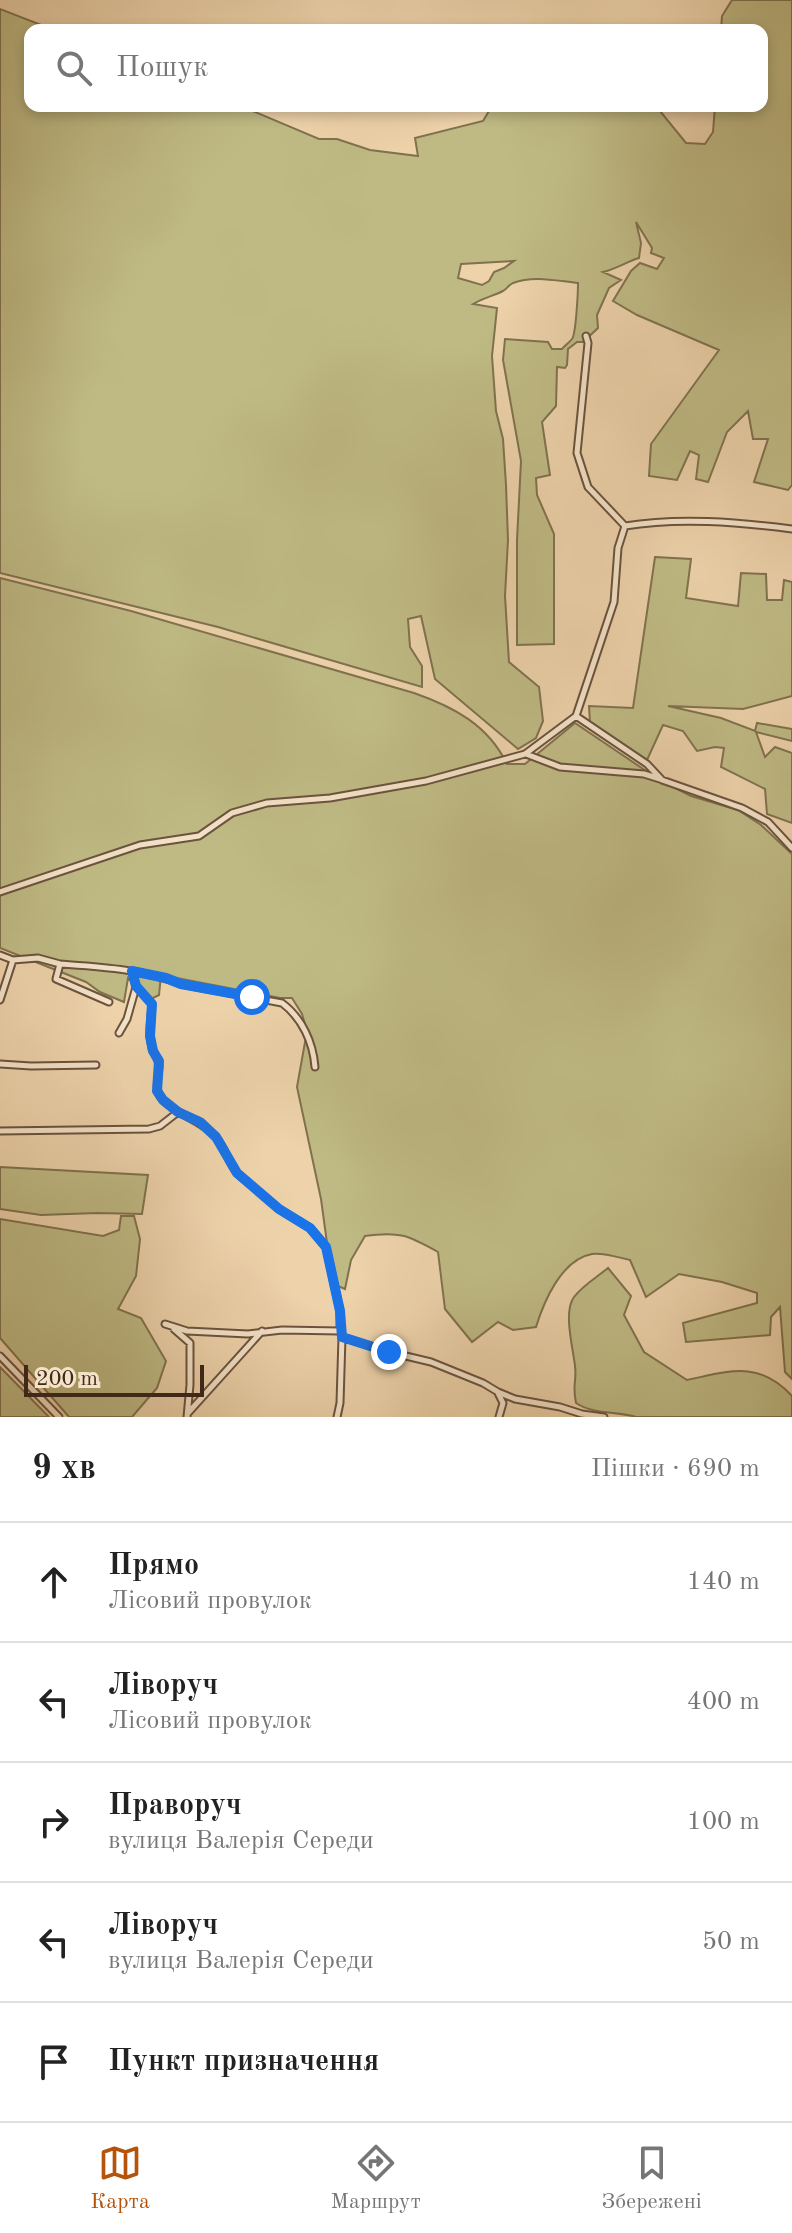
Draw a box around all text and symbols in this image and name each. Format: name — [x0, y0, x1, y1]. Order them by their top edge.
search box — [24, 24, 768, 112]
icon: search — [52, 46, 96, 90]
text: Пошук — [116, 53, 208, 83]
route start — [234, 979, 270, 1015]
route end — [371, 1334, 407, 1370]
scale bar — [24, 1361, 204, 1397]
text: 200 m — [36, 1368, 98, 1390]
text: 9 хв — [32, 1452, 96, 1486]
text: Пішки · 690 m — [591, 1456, 760, 1482]
text: Прямо — [108, 1551, 199, 1581]
icon: ahead — [32, 1560, 76, 1604]
text: 140 m — [687, 1569, 760, 1595]
text: Лісовий провулок — [108, 1588, 312, 1614]
text: Ліворуч — [108, 1671, 218, 1701]
icon: left — [32, 1680, 76, 1724]
text: 400 m — [687, 1689, 760, 1715]
text: Лісовий провулок — [108, 1708, 312, 1734]
text: Праворуч — [108, 1791, 242, 1821]
icon: right — [32, 1800, 76, 1844]
text: 100 m — [687, 1809, 760, 1835]
text: вулиця Валерія Середи — [108, 1828, 374, 1854]
text: Ліворуч — [108, 1911, 218, 1941]
icon: left — [32, 1920, 76, 1964]
text: 50 m — [702, 1929, 760, 1955]
text: вулиця Валерія Середи — [108, 1948, 374, 1974]
icon: arrive — [32, 2040, 76, 2084]
text: Пункт призначення — [108, 2047, 379, 2077]
tab: Карта — [90, 2141, 150, 2216]
tab: Маршрут — [330, 2141, 421, 2216]
tab: Збережені — [601, 2141, 702, 2216]

